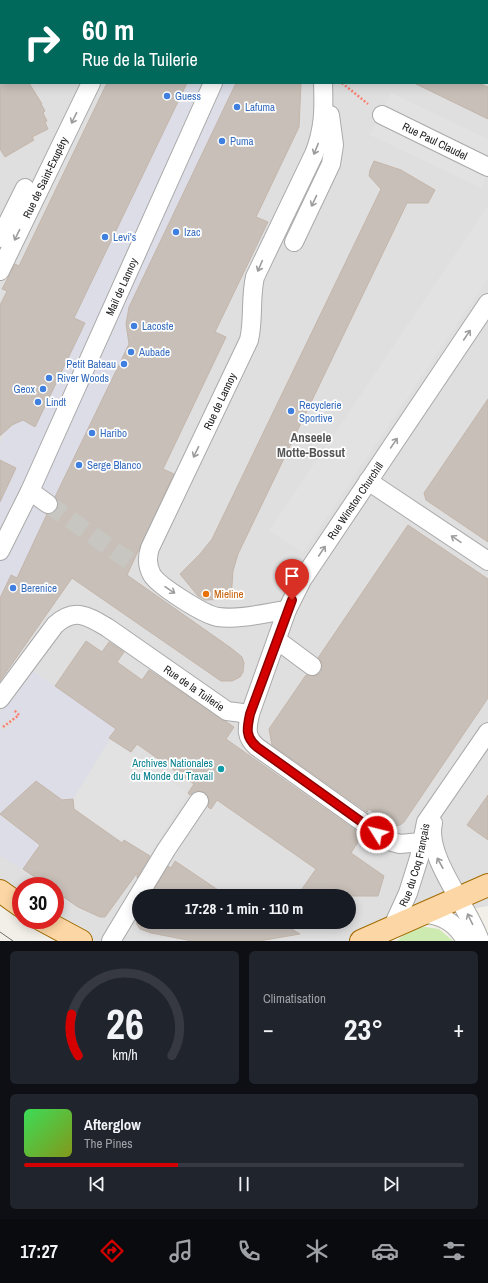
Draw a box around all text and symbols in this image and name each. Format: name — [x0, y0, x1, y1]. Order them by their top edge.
text: 60 m — [82, 11, 134, 49]
icon: right — [16, 16, 68, 68]
text: Rue de la Tuilerie — [82, 47, 198, 72]
place label: Guess — [175, 89, 202, 103]
marker: Guess — [162, 91, 172, 101]
place label: Lafuma — [245, 100, 275, 114]
marker: Lafuma — [232, 102, 242, 112]
one-way arrow — [70, 112, 77, 124]
street label: Rue Paul Claudel — [400, 119, 470, 163]
street label: Rue de Saint-Exupéry — [20, 134, 71, 220]
place label: Puma — [230, 134, 254, 148]
marker: Puma — [217, 136, 227, 146]
one-way arrow — [312, 142, 320, 154]
one-way arrow — [310, 195, 317, 207]
place label: Izac — [184, 225, 201, 239]
marker: Izac — [171, 227, 181, 237]
one-way arrow — [13, 229, 20, 241]
place label: Levi's — [113, 230, 137, 244]
marker: Levi's — [100, 232, 110, 242]
street label: Mail de Lannoy — [103, 255, 141, 318]
one-way arrow — [255, 259, 263, 271]
place label: Lacoste — [142, 319, 174, 333]
marker: Lacoste — [129, 321, 139, 331]
one-way arrow — [463, 329, 471, 341]
place label: Aubade — [138, 345, 170, 359]
marker: Aubade — [126, 347, 136, 357]
place label: Petit Bateau — [66, 357, 116, 371]
marker: Petit Bateau — [119, 359, 129, 369]
street label: Rue de Lannoy — [200, 370, 240, 432]
place label: River Woods — [57, 371, 109, 385]
marker: River Woods — [44, 373, 54, 383]
place label: Geox — [13, 382, 35, 396]
marker: Geox — [38, 384, 48, 394]
place label: Lindt — [46, 395, 67, 409]
marker: Lindt — [33, 397, 43, 407]
place label: Recyclerie Sportive — [299, 398, 342, 425]
marker: Recyclerie Sportive — [286, 406, 296, 416]
place label: Haribo — [100, 426, 127, 440]
marker: Haribo — [87, 428, 97, 438]
district label: Anseele Motte-Bossut — [277, 429, 345, 461]
one-way arrow — [390, 437, 398, 448]
one-way arrow — [192, 446, 199, 458]
place label: Serge Blanco — [87, 458, 141, 472]
street label: Rue Winston Churchill — [324, 459, 386, 542]
marker: Serge Blanco — [74, 460, 84, 470]
one-way arrow — [450, 535, 461, 543]
one-way arrow — [318, 545, 326, 556]
pin — [275, 559, 309, 600]
icon: arrive — [281, 565, 303, 587]
place label: Berenice — [21, 581, 57, 595]
marker: Berenice — [8, 583, 18, 593]
one-way arrow — [164, 586, 175, 594]
place label: Mieline — [214, 587, 244, 601]
marker: Mieline — [201, 589, 211, 599]
street label: Rue de la Tuilerie — [161, 662, 227, 714]
place label: Archives Nationales du Monde du Travail — [131, 756, 213, 783]
marker: Archives Nationales du Monde du Travail — [216, 764, 226, 774]
position arrow — [356, 812, 398, 854]
street label: Rue du Coq Français — [396, 822, 433, 909]
one-way arrow — [436, 857, 444, 869]
speed limit sign: 30 — [12, 877, 64, 929]
text: 17:28 · 1 min · 110 m — [185, 898, 303, 919]
one-way arrow — [466, 913, 473, 925]
text: Climatisation — [263, 990, 326, 1007]
text: 26 — [106, 995, 143, 1051]
text: 23° — [344, 1009, 383, 1049]
text: − — [263, 1014, 274, 1044]
text: + — [453, 1014, 464, 1044]
text: km/h — [112, 1044, 137, 1063]
text: Afterglow — [84, 1114, 141, 1135]
text: The Pines — [84, 1135, 133, 1152]
icon: previous — [86, 1173, 108, 1195]
icon: pause — [233, 1173, 255, 1195]
icon: next — [380, 1173, 402, 1195]
icon: directions — [98, 1237, 126, 1265]
icon: music — [167, 1237, 195, 1265]
icon: phone — [235, 1237, 263, 1265]
icon: climate — [303, 1237, 331, 1265]
icon: car — [371, 1237, 399, 1265]
icon: filters — [440, 1237, 468, 1265]
text: 17:27 — [20, 1239, 58, 1264]

